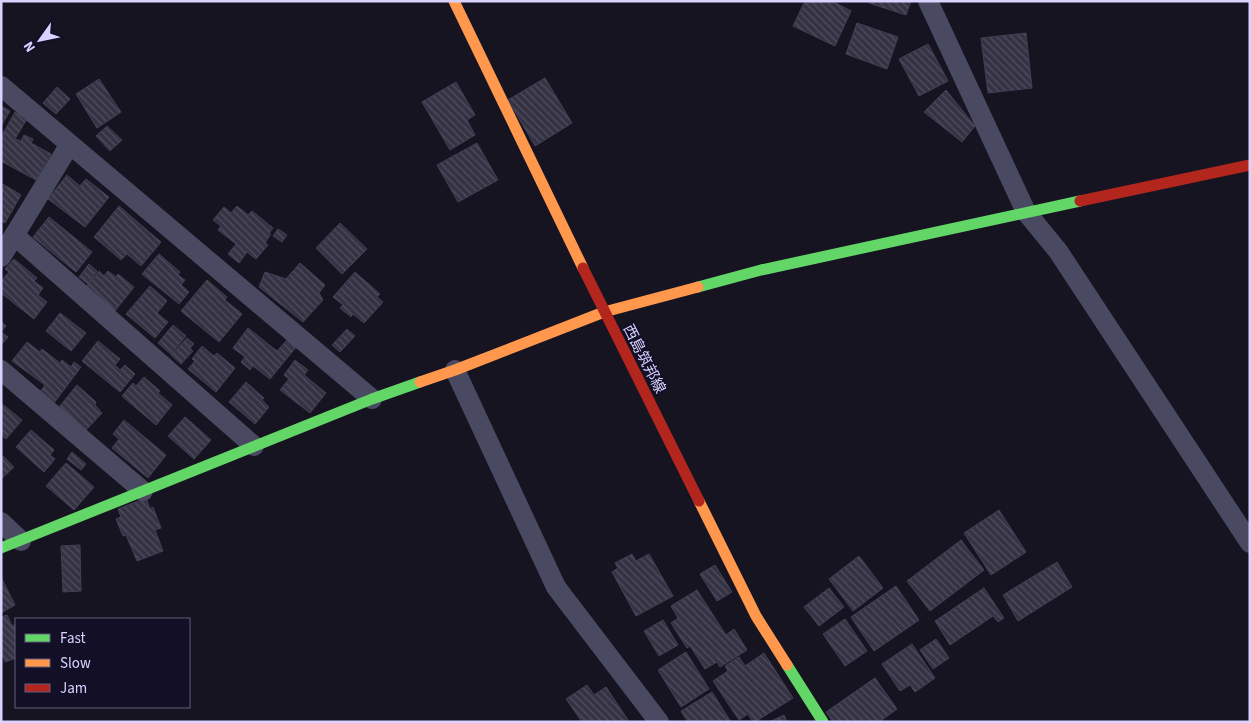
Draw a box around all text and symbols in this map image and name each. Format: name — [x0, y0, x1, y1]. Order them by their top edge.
north arrow — [15, 15, 65, 65]
text: N — [19, 37, 41, 56]
street label: 西島筑邦線 — [618, 321, 670, 397]
legend — [15, 618, 190, 708]
text: Fast — [60, 628, 86, 649]
text: Slow — [60, 653, 91, 674]
text: Jam — [60, 678, 87, 699]

